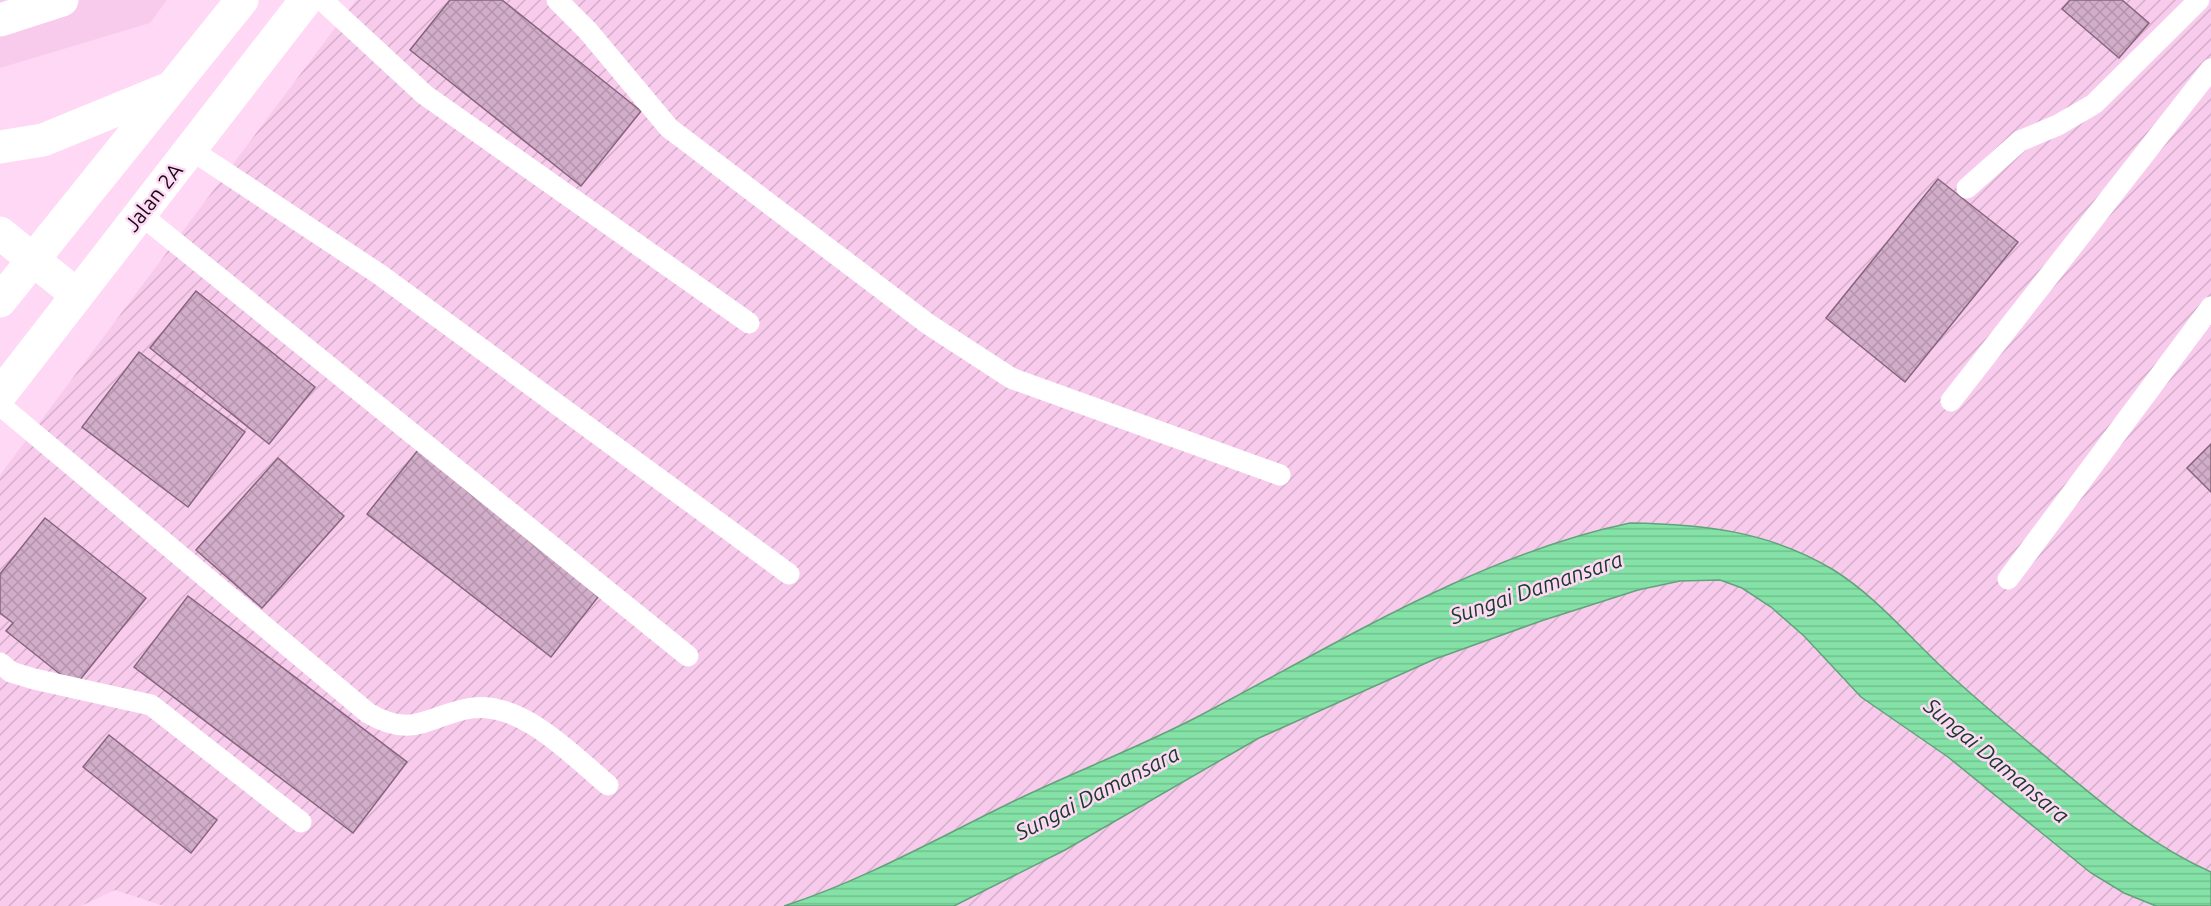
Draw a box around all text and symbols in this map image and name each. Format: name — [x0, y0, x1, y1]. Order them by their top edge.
street label: Jalan 2A — [119, 158, 187, 236]
water label: Sungai Damansara — [1446, 546, 1626, 629]
water label: Sungai Damansara — [1919, 692, 2074, 828]
water label: Sungai Damansara — [1010, 740, 1183, 845]

